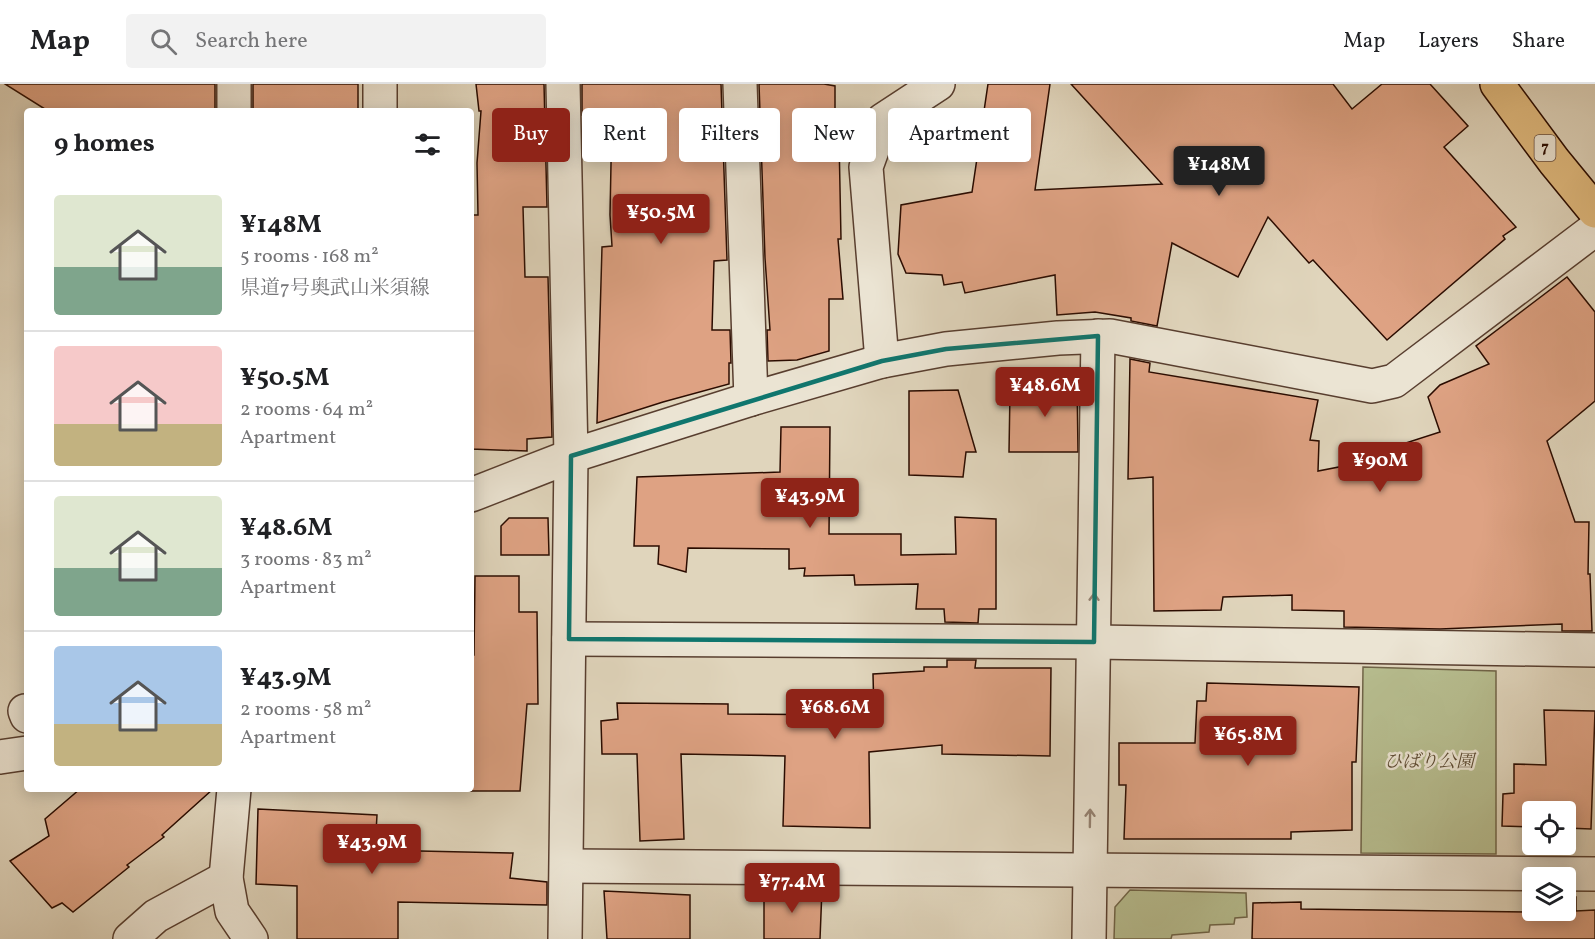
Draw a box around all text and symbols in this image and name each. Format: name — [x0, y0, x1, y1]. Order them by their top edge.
search box — [126, 14, 546, 68]
text: Map — [30, 22, 90, 61]
icon: search — [147, 25, 180, 58]
text: Search here — [195, 26, 308, 57]
text: Map — [1343, 27, 1385, 56]
text: Layers — [1418, 27, 1479, 56]
text: Share — [1512, 27, 1565, 56]
chip: Buy — [492, 108, 570, 162]
chip: Rent — [582, 108, 667, 162]
chip: Filters — [679, 108, 780, 162]
chip: New — [792, 108, 876, 162]
chip: Apartment — [888, 108, 1031, 162]
text: 9 homes — [54, 126, 155, 162]
icon: filters — [411, 128, 444, 161]
road number: 7 — [1534, 135, 1556, 161]
pin: ¥148M — [1177, 146, 1261, 197]
text: ¥148M — [1188, 151, 1250, 179]
pin: ¥50.5M — [612, 194, 710, 245]
text: ¥50.5M — [627, 199, 695, 227]
text: ¥148M — [240, 207, 322, 243]
icon: home — [102, 219, 174, 291]
text: 5 rooms · 168 m² — [240, 243, 379, 271]
text: 県道7号奥武山米須線 — [240, 275, 430, 303]
text: ¥50.5M — [240, 360, 329, 396]
pin: ¥48.6M — [996, 367, 1094, 418]
icon: home — [102, 370, 174, 442]
text: ¥48.6M — [1009, 372, 1081, 400]
text: 2 rooms · 64 m² — [240, 396, 373, 424]
text: Apartment — [240, 424, 336, 452]
pin: ¥90M — [1344, 442, 1416, 493]
text: ¥90M — [1352, 447, 1408, 475]
pin: ¥43.9M — [761, 478, 859, 529]
text: ¥43.9M — [775, 483, 845, 511]
text: ¥48.6M — [240, 510, 332, 546]
icon: home — [102, 520, 174, 592]
text: 3 rooms · 83 m² — [240, 546, 372, 574]
text: Apartment — [240, 574, 336, 602]
one-way arrow — [1089, 592, 1100, 612]
text: ¥43.9M — [240, 660, 331, 696]
icon: home — [102, 670, 174, 742]
pin: ¥68.6M — [786, 689, 884, 740]
text: ¥68.6M — [800, 694, 870, 722]
text: 2 rooms · 58 m² — [240, 696, 371, 724]
pin: ¥65.8M — [1199, 716, 1297, 767]
text: ¥65.8M — [1213, 721, 1283, 749]
text: Apartment — [240, 724, 336, 752]
park label: ひばり公園 — [1384, 750, 1477, 775]
map controls — [1522, 801, 1576, 921]
button: locate — [1522, 801, 1576, 855]
one-way arrow — [1084, 808, 1096, 828]
pin: ¥43.9M — [323, 824, 421, 875]
text: ¥43.9M — [337, 829, 407, 857]
pin: ¥77.4M — [743, 863, 841, 914]
button: layers — [1522, 867, 1576, 921]
text: ¥77.4M — [759, 868, 825, 896]

